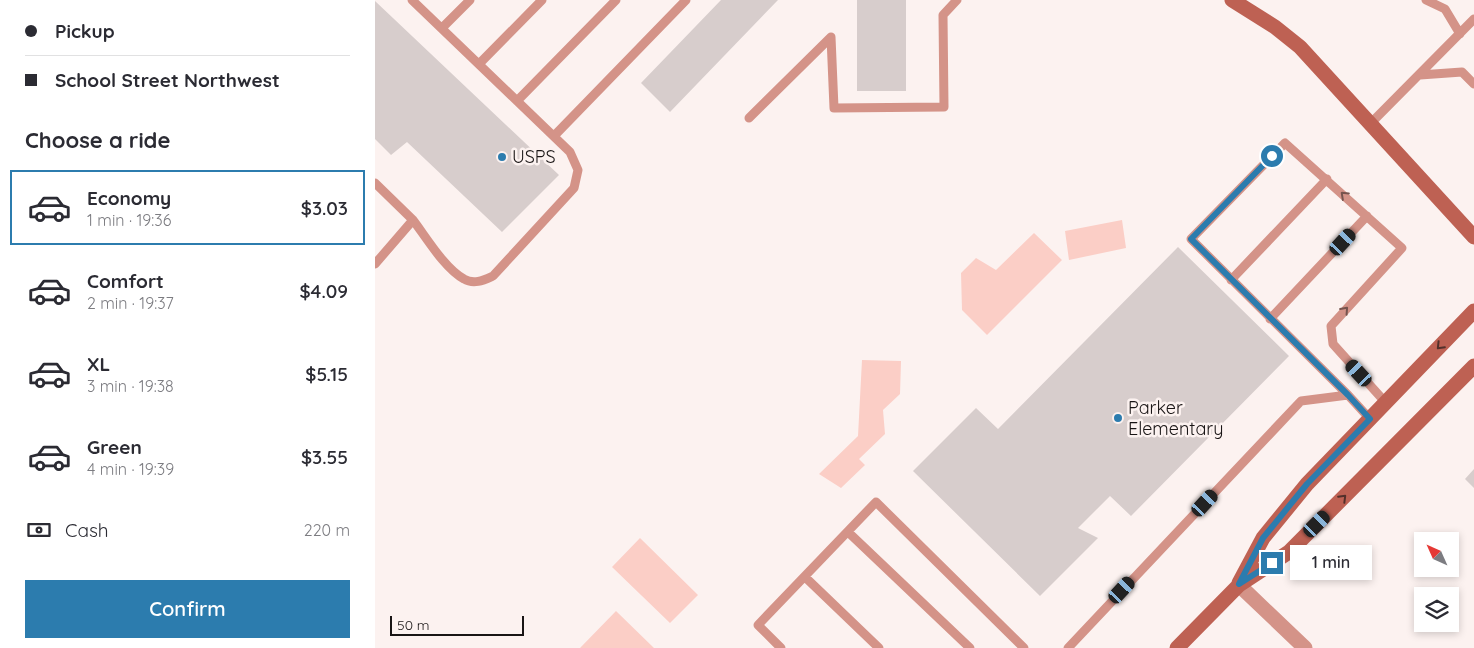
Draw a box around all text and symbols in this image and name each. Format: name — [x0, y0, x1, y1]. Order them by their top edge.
text: Pickup — [55, 19, 115, 43]
text: School Street Northwest — [55, 68, 280, 92]
text: Choose a ride — [25, 126, 170, 154]
place label: USPS — [512, 145, 556, 168]
route start — [1261, 145, 1283, 167]
marker: USPS — [496, 151, 508, 163]
icon: car — [27, 185, 72, 230]
text: Economy — [87, 186, 171, 210]
one-way arrow — [1341, 192, 1350, 201]
text: $3.03 — [301, 196, 348, 220]
text: 1 min · 19:36 — [87, 210, 171, 230]
car — [1327, 226, 1358, 258]
icon: car — [27, 268, 72, 313]
text: Comfort — [87, 269, 164, 293]
text: $4.09 — [300, 279, 348, 303]
text: 2 min · 19:37 — [87, 293, 174, 313]
one-way arrow — [1339, 307, 1348, 316]
one-way arrow — [1437, 341, 1446, 350]
icon: car — [27, 351, 72, 396]
text: XL — [87, 352, 110, 376]
car — [1343, 357, 1374, 389]
text: $5.15 — [305, 362, 348, 386]
text: 3 min · 19:38 — [87, 376, 174, 396]
place label: Parker Elementary — [1128, 396, 1224, 440]
marker: Parker Elementary — [1112, 412, 1124, 424]
icon: car — [27, 434, 72, 479]
text: Green — [87, 435, 142, 459]
text: $3.55 — [301, 445, 348, 469]
text: 4 min · 19:39 — [87, 459, 174, 479]
car — [1189, 487, 1220, 519]
one-way arrow — [1337, 495, 1346, 504]
car — [1301, 508, 1332, 540]
icon: cash — [25, 516, 53, 544]
text: Cash — [65, 518, 109, 542]
text: 220 m — [304, 520, 350, 540]
north arrow — [1414, 532, 1459, 578]
map controls — [1414, 532, 1459, 632]
callout: 1 min — [1289, 546, 1372, 580]
route end — [1261, 552, 1283, 574]
text: 1 min — [1312, 552, 1350, 572]
car — [1106, 574, 1137, 606]
button: Confirm — [25, 580, 350, 638]
button: layers — [1414, 587, 1459, 632]
scale bar — [390, 613, 524, 636]
text: 50 m — [397, 616, 430, 634]

